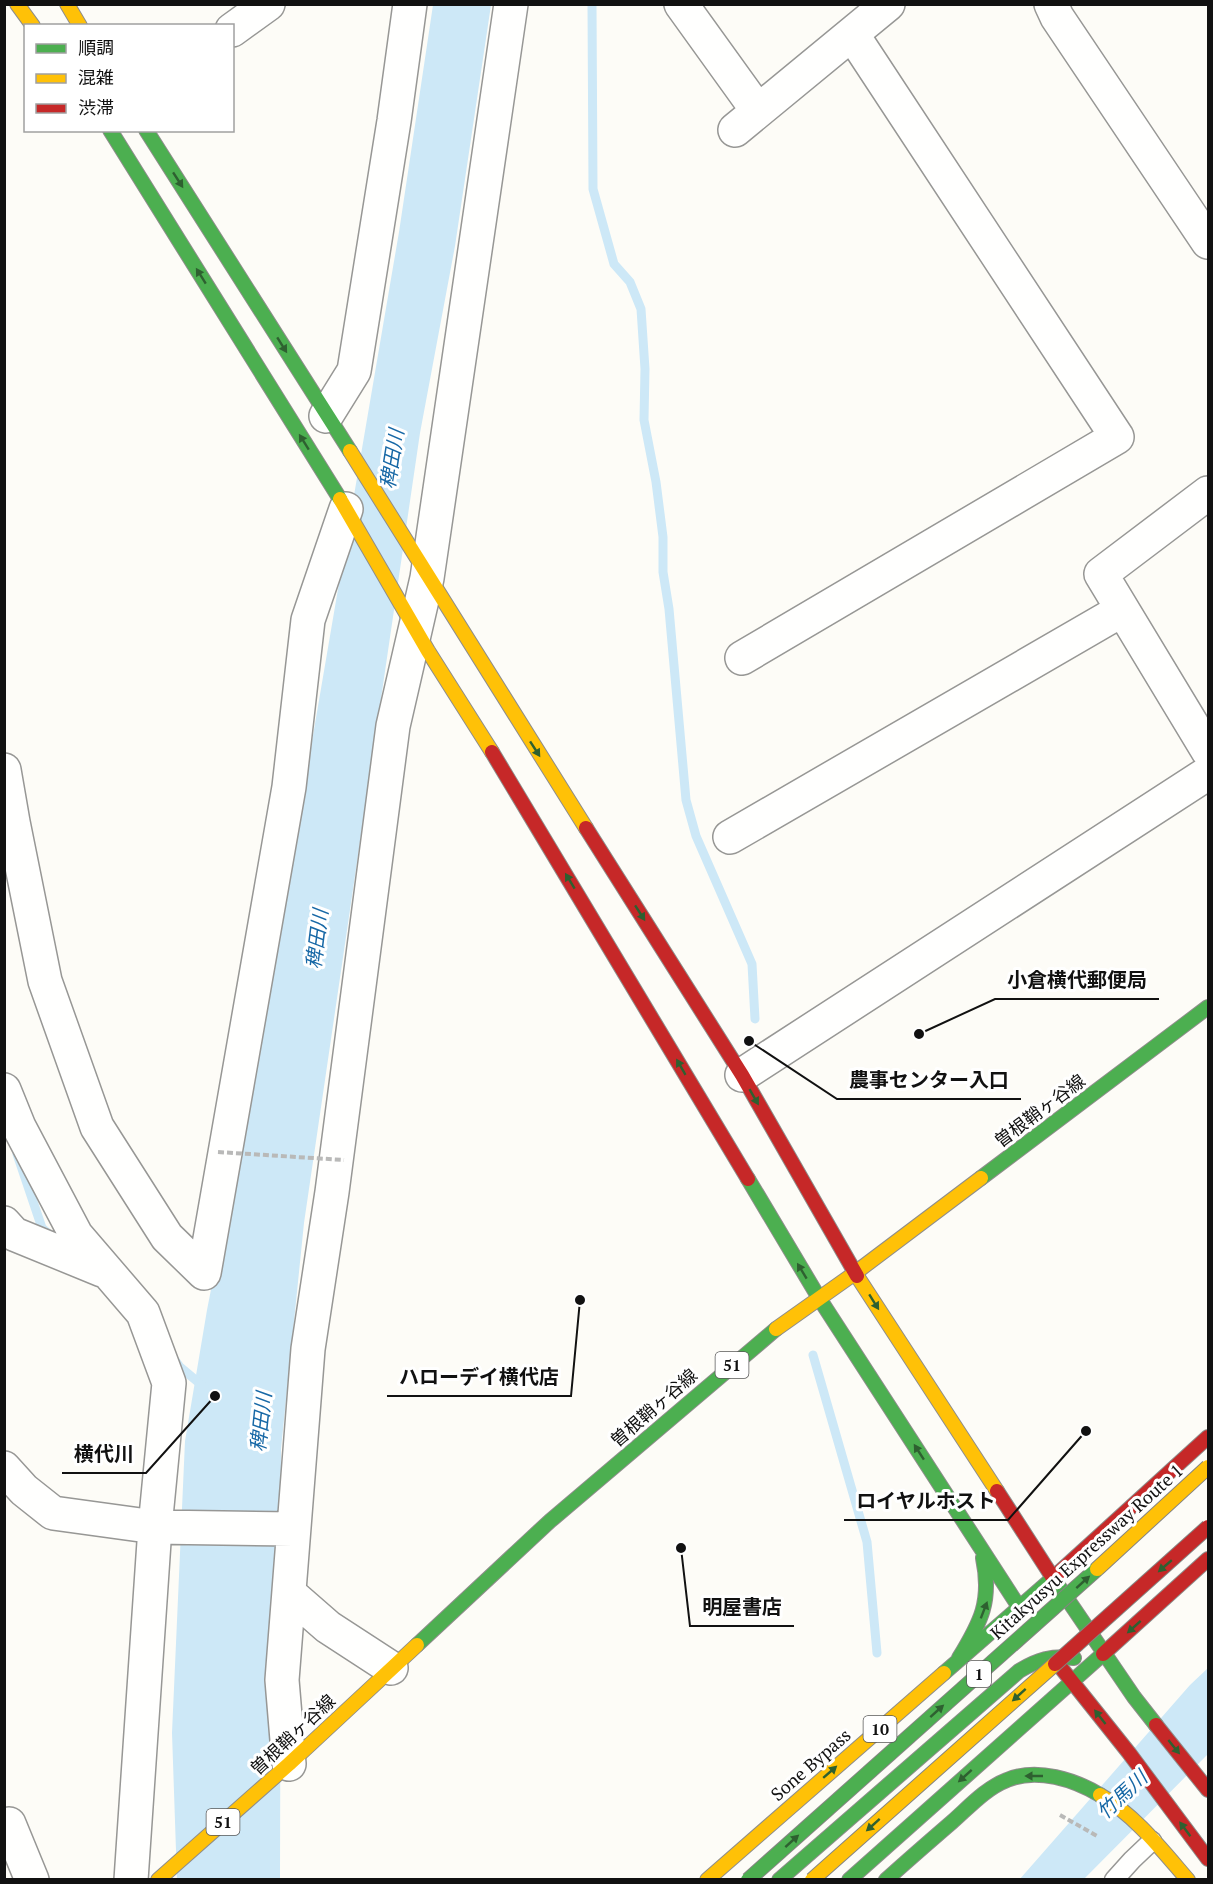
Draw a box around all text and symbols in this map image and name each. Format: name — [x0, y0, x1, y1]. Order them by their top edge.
legend — [24, 24, 234, 132]
text: 順調 — [78, 35, 114, 59]
text: 混雑 — [78, 65, 114, 89]
text: 渋滞 — [78, 95, 114, 119]
one-way arrow — [172, 172, 183, 188]
one-way arrow — [195, 268, 206, 284]
one-way arrow — [276, 336, 287, 353]
water label: 稗田川 — [373, 425, 410, 491]
one-way arrow — [298, 434, 309, 450]
one-way arrow — [530, 741, 541, 757]
one-way arrow — [565, 873, 576, 890]
one-way arrow — [635, 905, 646, 922]
water label: 稗田川 — [299, 906, 334, 970]
callout: 小倉横代郵便局 — [995, 961, 1159, 999]
text: 小倉横代郵便局 — [1007, 966, 1147, 993]
one-way arrow — [676, 1058, 686, 1075]
callout: 農事センター入口 — [837, 1061, 1021, 1099]
text: 農事センター入口 — [849, 1066, 1009, 1093]
street label: 曽根鞘ヶ谷線 — [989, 1068, 1090, 1152]
one-way arrow — [749, 1089, 759, 1106]
one-way arrow — [797, 1262, 807, 1279]
one-way arrow — [868, 1293, 879, 1310]
road number: 51 — [716, 1352, 748, 1378]
callout: ハローデイ横代店 — [387, 1358, 571, 1396]
text: ハローデイ横代店 — [399, 1363, 559, 1390]
street label: 曽根鞘ヶ谷線 — [605, 1363, 702, 1452]
water label: 稗田川 — [244, 1389, 277, 1453]
callout: 横代川 — [62, 1435, 146, 1473]
text: 横代川 — [74, 1440, 134, 1467]
one-way arrow — [914, 1444, 925, 1460]
street label: Kitakyusyu Expressway Route 1 — [985, 1458, 1188, 1644]
callout: ロイヤルホスト — [844, 1482, 1008, 1520]
text: ロイヤルホスト — [856, 1487, 996, 1514]
one-way arrow — [1157, 1559, 1172, 1573]
one-way arrow — [1075, 1576, 1090, 1589]
callout: 明屋書店 — [690, 1588, 794, 1626]
text: 明屋書店 — [702, 1593, 782, 1620]
one-way arrow — [980, 1601, 989, 1619]
one-way arrow — [1127, 1620, 1142, 1633]
road number: 1 — [967, 1661, 991, 1687]
one-way arrow — [1012, 1688, 1027, 1701]
street label: 曽根鞘ヶ谷線 — [245, 1689, 340, 1780]
one-way arrow — [930, 1704, 945, 1718]
one-way arrow — [1094, 1709, 1107, 1725]
road number: 10 — [864, 1716, 896, 1742]
street label: Sone Bypass — [765, 1723, 855, 1806]
one-way arrow — [1168, 1739, 1181, 1755]
water label: 竹馬川 — [1091, 1763, 1154, 1825]
one-way arrow — [823, 1765, 838, 1779]
one-way arrow — [958, 1769, 973, 1783]
one-way arrow — [1024, 1771, 1043, 1781]
road number: 51 — [206, 1809, 240, 1835]
one-way arrow — [866, 1818, 881, 1831]
one-way arrow — [1180, 1821, 1192, 1836]
one-way arrow — [784, 1834, 799, 1848]

